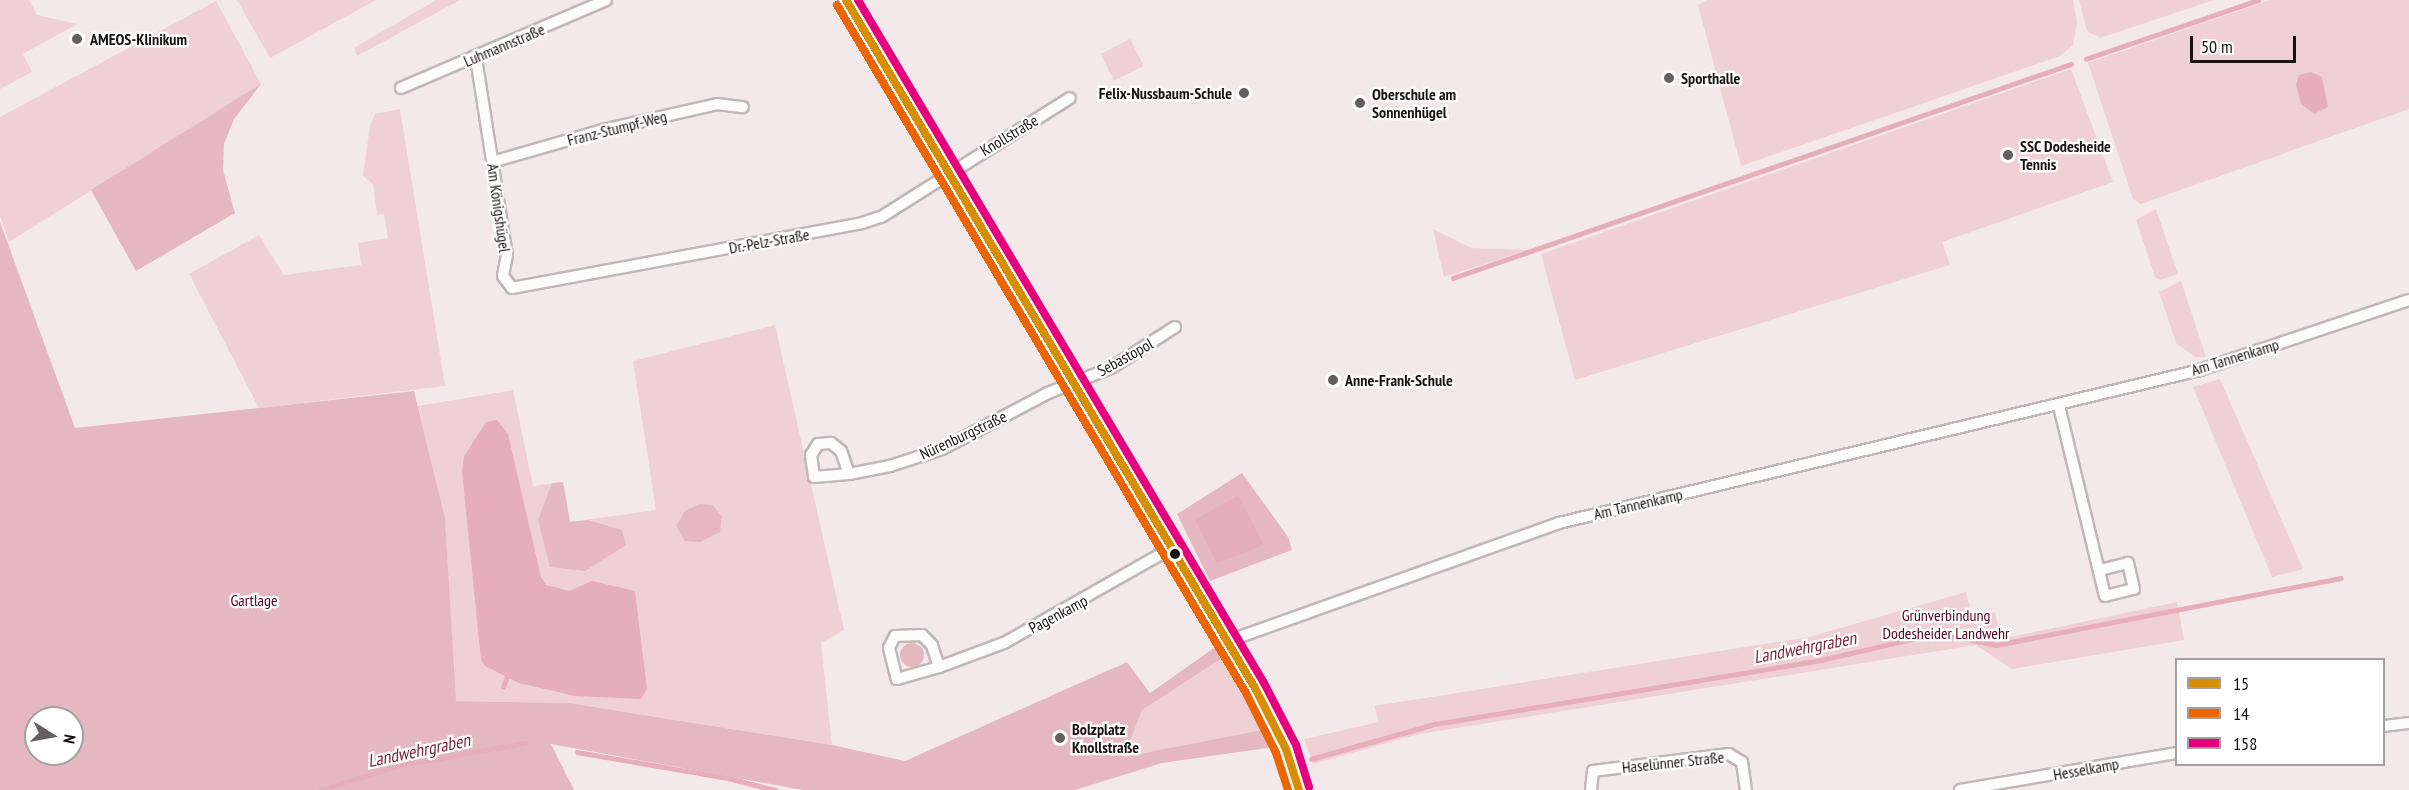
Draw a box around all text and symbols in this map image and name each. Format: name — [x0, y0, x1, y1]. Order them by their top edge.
street label: Luhmannstraße — [461, 19, 547, 71]
scale bar — [2193, 24, 2300, 62]
place label: AMEOS-Klinikum — [90, 29, 187, 49]
marker: AMEOS-Klinikum — [68, 30, 86, 48]
text: 50 m — [2201, 35, 2233, 58]
place label: Sporthalle — [1681, 68, 1740, 88]
marker: Sporthalle — [1662, 71, 1676, 85]
place label: Felix-Nussbaum-Schule — [1099, 83, 1232, 103]
place label: Oberschule am Sonnenhügel — [1372, 84, 1456, 122]
marker: Felix-Nussbaum-Schule — [1237, 86, 1251, 100]
marker: Oberschule am Sonnenhügel — [1353, 96, 1367, 110]
street label: Franz-Stumpf-Weg — [565, 106, 669, 150]
street label: Knollstraße — [977, 110, 1041, 160]
place label: SSC Dodesheide Tennis — [2020, 136, 2111, 174]
marker: SSC Dodesheide Tennis — [2001, 148, 2015, 162]
street label: Am Königshügel — [483, 162, 515, 254]
street label: Dr.-Pelz-Straße — [727, 224, 811, 258]
street label: Sebastopol — [1094, 334, 1156, 380]
street label: Am Tannenkamp — [2189, 334, 2281, 380]
place label: Anne-Frank-Schule — [1345, 370, 1453, 390]
marker: Anne-Frank-Schule — [1326, 373, 1340, 387]
street label: Nürenburgstraße — [916, 406, 1010, 464]
street label: Am Tannenkamp — [1591, 484, 1685, 524]
unlabelled marker — [1169, 548, 1181, 560]
park label: Gartlage — [230, 590, 278, 610]
street label: Pagenkamp — [1025, 591, 1091, 637]
park label: Grünverbindung Dodesheider Landwehr — [1883, 605, 2009, 643]
water label: Landwehrgraben — [1752, 627, 1858, 669]
legend — [2175, 658, 2385, 766]
text: 15 — [2233, 672, 2249, 695]
text: 14 — [2233, 702, 2249, 725]
north arrow — [24, 706, 84, 766]
place label: Bolzplatz Knollstraße — [1072, 719, 1139, 757]
water label: Landwehrgraben — [366, 730, 472, 772]
marker: Bolzplatz Knollstraße — [1053, 731, 1067, 745]
text: 158 — [2233, 732, 2257, 755]
text: N — [59, 733, 80, 745]
street label: Haselünner Straße — [1621, 747, 1725, 777]
street label: Hesselkamp — [2052, 754, 2120, 784]

